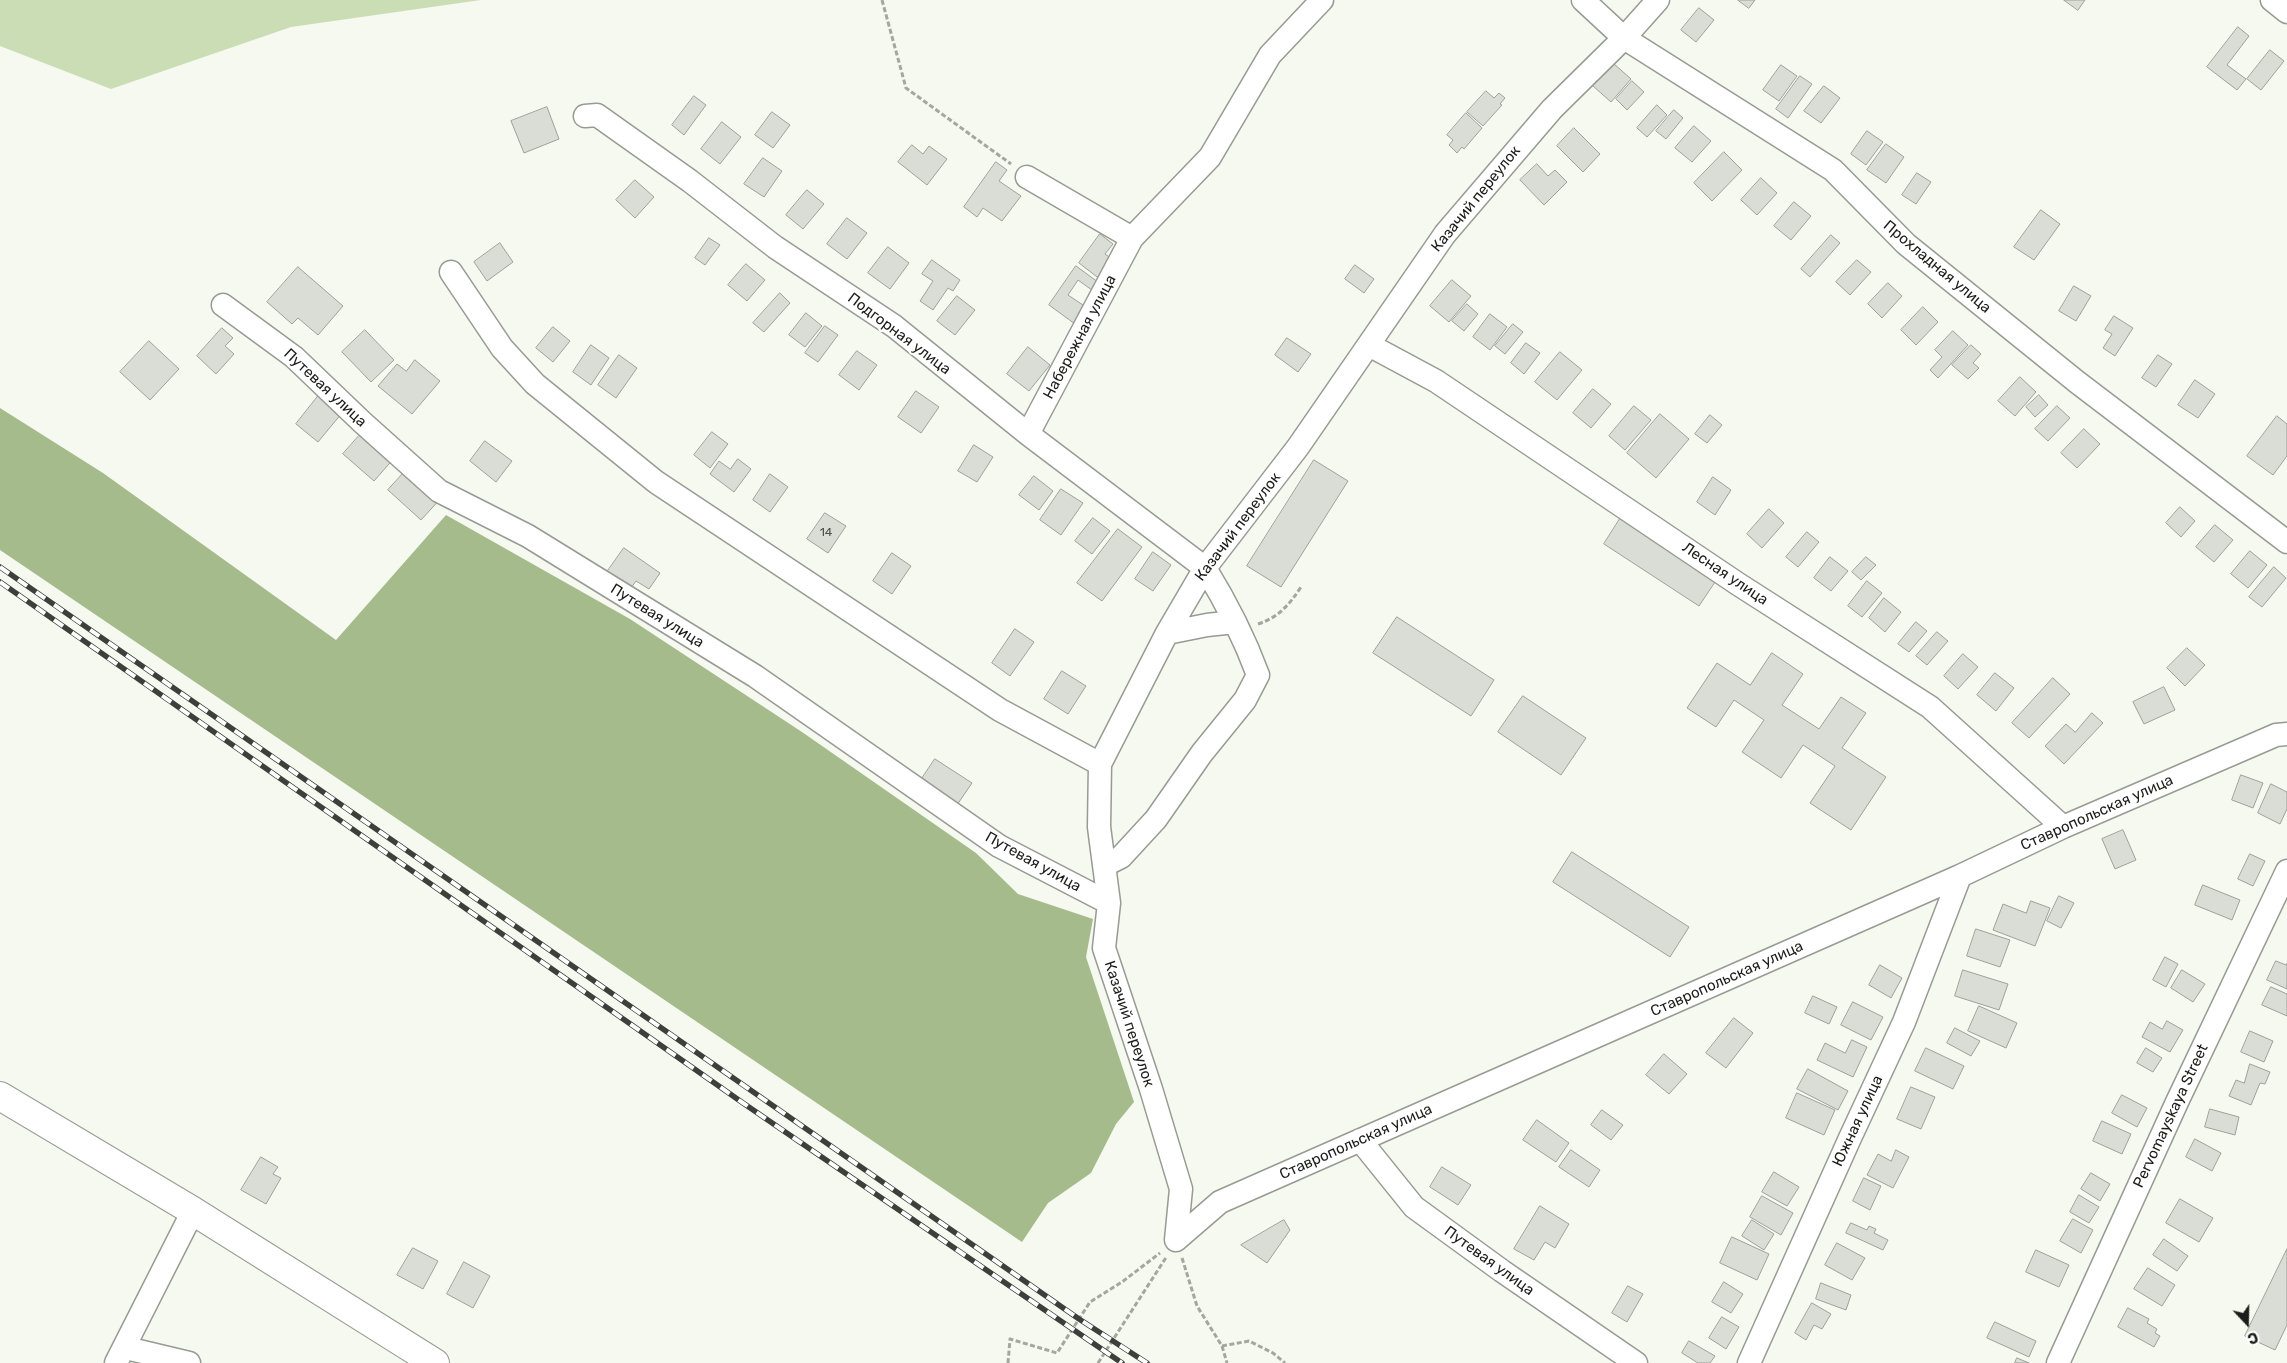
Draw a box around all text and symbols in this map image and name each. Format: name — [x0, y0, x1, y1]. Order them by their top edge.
street label: Казачий переулок — [1428, 142, 1524, 256]
street label: Прохладная улица — [1880, 217, 1994, 317]
street label: Набережная улица — [1040, 272, 1120, 402]
street label: Подгорная улица — [844, 289, 954, 379]
street label: Путевая улица — [280, 345, 370, 431]
street label: Казачий переулок — [1191, 469, 1285, 585]
house number: 14 — [820, 526, 832, 540]
street label: Лесная улица — [1679, 539, 1771, 609]
street label: Путевая улица — [607, 580, 707, 652]
street label: Ставропольская улица — [2018, 771, 2176, 855]
street label: Путевая улица — [982, 828, 1084, 896]
street label: Ставропольская улица — [1648, 937, 1806, 1021]
street label: Казачий переулок — [1100, 959, 1158, 1089]
street label: Pervomayskaya Street — [2130, 1041, 2212, 1191]
street label: Южная улица — [1829, 1072, 1887, 1170]
street label: Ставропольская улица — [1277, 1100, 1435, 1184]
street label: Путевая улица — [1441, 1222, 1537, 1300]
north arrow — [2222, 1298, 2272, 1348]
text: С — [2245, 1328, 2260, 1347]

